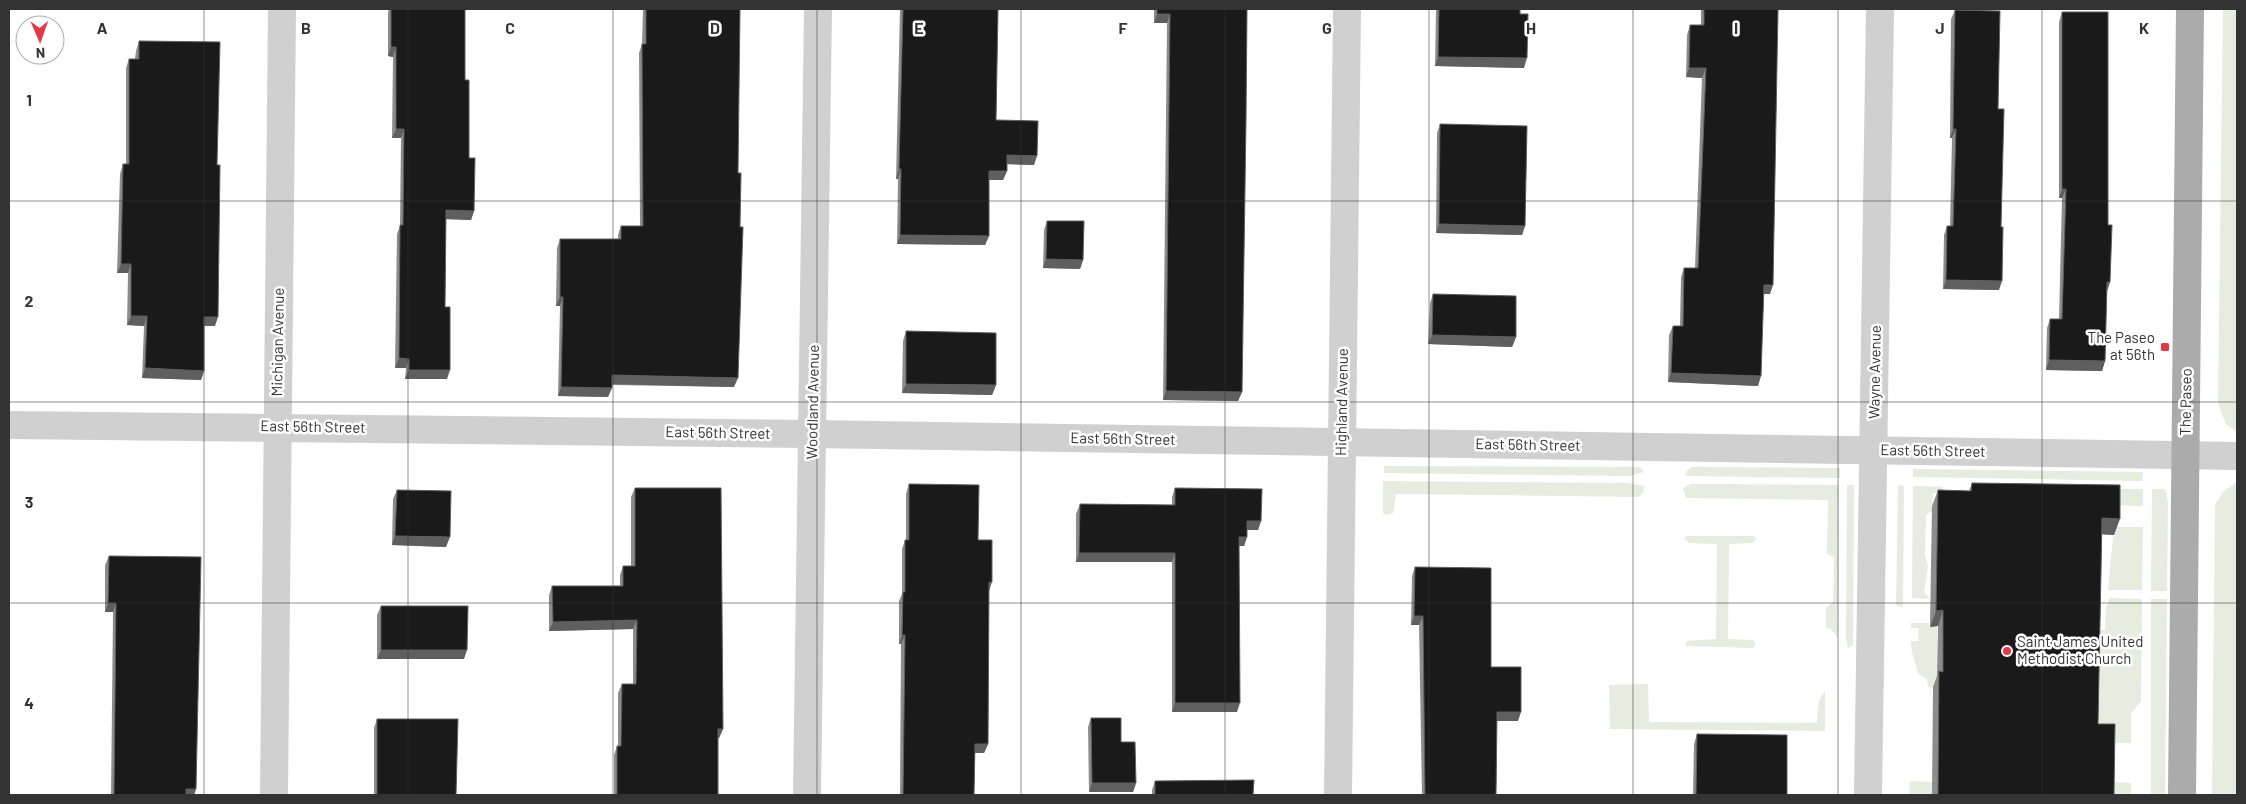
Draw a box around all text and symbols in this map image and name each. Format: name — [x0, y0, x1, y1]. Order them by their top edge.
north arrow — [15, 15, 65, 65]
text: A — [97, 18, 108, 37]
text: B — [301, 18, 311, 37]
text: C — [505, 18, 515, 37]
text: D — [710, 18, 720, 37]
text: E — [914, 18, 924, 37]
text: F — [1119, 18, 1128, 37]
text: G — [1322, 18, 1332, 37]
text: H — [1526, 18, 1536, 37]
text: I — [1734, 18, 1738, 37]
text: J — [1935, 18, 1945, 37]
text: K — [2139, 18, 2149, 37]
text: N — [36, 45, 45, 62]
text: 1 — [26, 90, 32, 109]
street label: Michigan Avenue — [267, 287, 287, 396]
text: 2 — [25, 291, 34, 310]
street label: Wayne Avenue — [1864, 325, 1884, 419]
place label: The Paseo at 56th — [2088, 328, 2155, 363]
marker: The Paseo at 56th — [2159, 341, 2171, 353]
street label: Woodland Avenue — [802, 344, 822, 460]
street label: Highland Avenue — [1331, 348, 1351, 456]
street label: The Paseo — [2175, 368, 2195, 436]
street label: East 56th Street — [260, 416, 366, 436]
street label: East 56th Street — [665, 422, 771, 442]
street label: East 56th Street — [1070, 428, 1176, 448]
street label: East 56th Street — [1475, 434, 1581, 454]
street label: East 56th Street — [1880, 440, 1986, 460]
text: 3 — [25, 492, 33, 511]
place label: Saint James United Methodist Church — [2017, 632, 2144, 667]
marker: Saint James United Methodist Church — [2001, 645, 2013, 657]
text: 4 — [24, 693, 34, 712]

